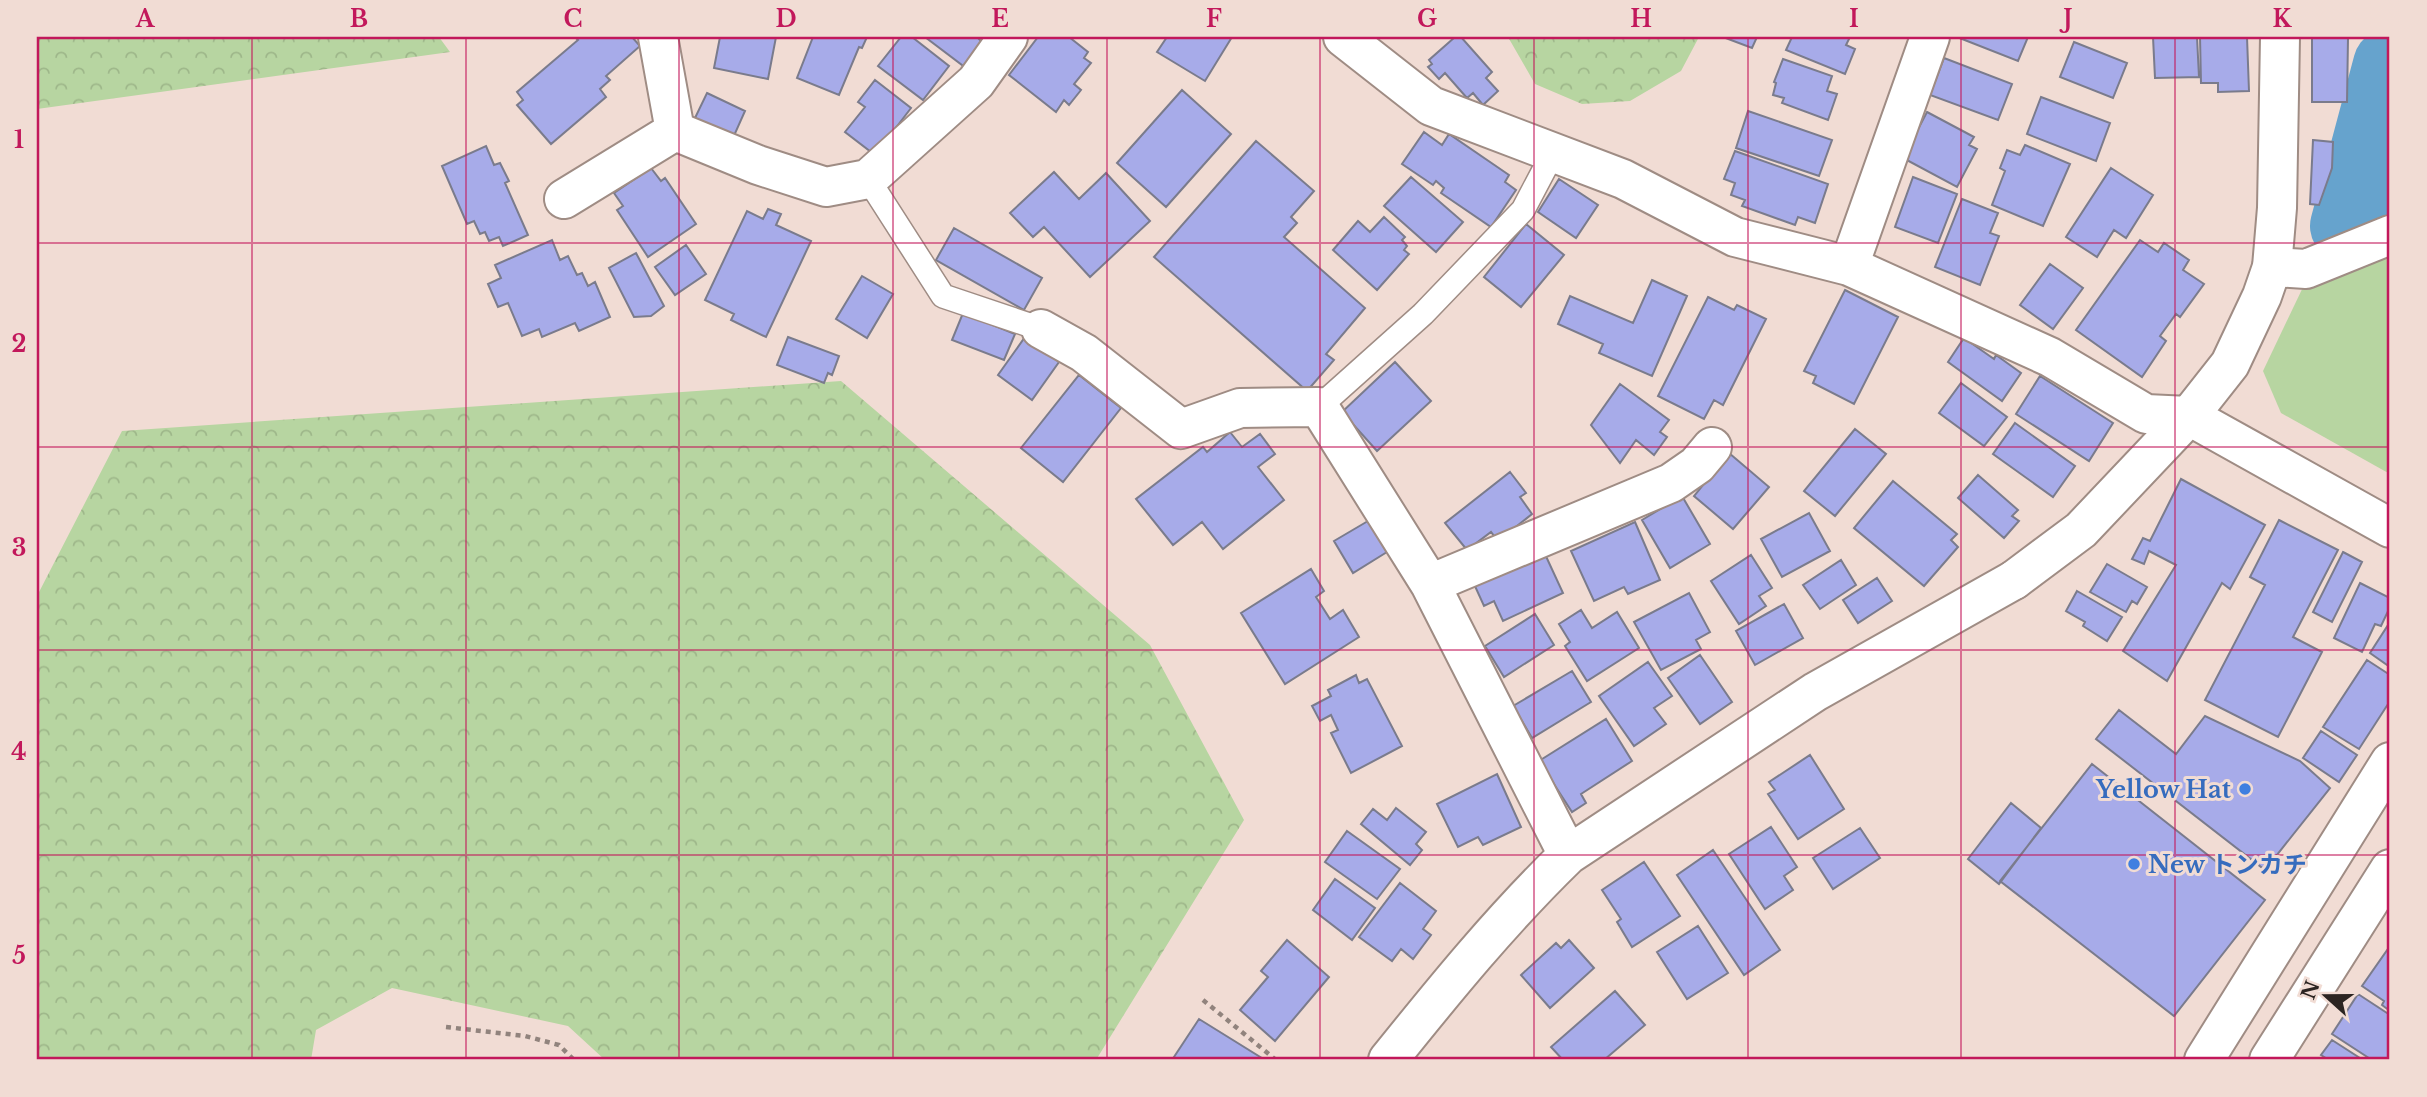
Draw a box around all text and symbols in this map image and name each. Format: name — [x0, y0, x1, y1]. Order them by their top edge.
text: A — [135, 5, 156, 33]
text: B — [350, 5, 368, 33]
text: C — [564, 5, 582, 33]
text: D — [775, 5, 797, 33]
text: E — [991, 5, 1009, 33]
text: F — [1206, 5, 1222, 33]
text: G — [1417, 5, 1437, 33]
text: H — [1630, 5, 1652, 33]
text: I — [1849, 5, 1859, 33]
text: J — [2059, 5, 2073, 33]
text: K — [2273, 5, 2293, 33]
text: 1 — [14, 126, 24, 154]
text: 2 — [12, 330, 26, 358]
text: 3 — [12, 534, 26, 562]
text: 4 — [11, 738, 27, 766]
place label: Yellow Hat — [2095, 775, 2232, 804]
marker: Yellow Hat — [2237, 781, 2253, 797]
place label: New トンカチ — [2148, 850, 2307, 879]
marker: New トンカチ — [2126, 856, 2142, 872]
text: 5 — [12, 942, 26, 970]
north arrow — [2290, 960, 2360, 1030]
text: N — [2297, 978, 2325, 1003]

